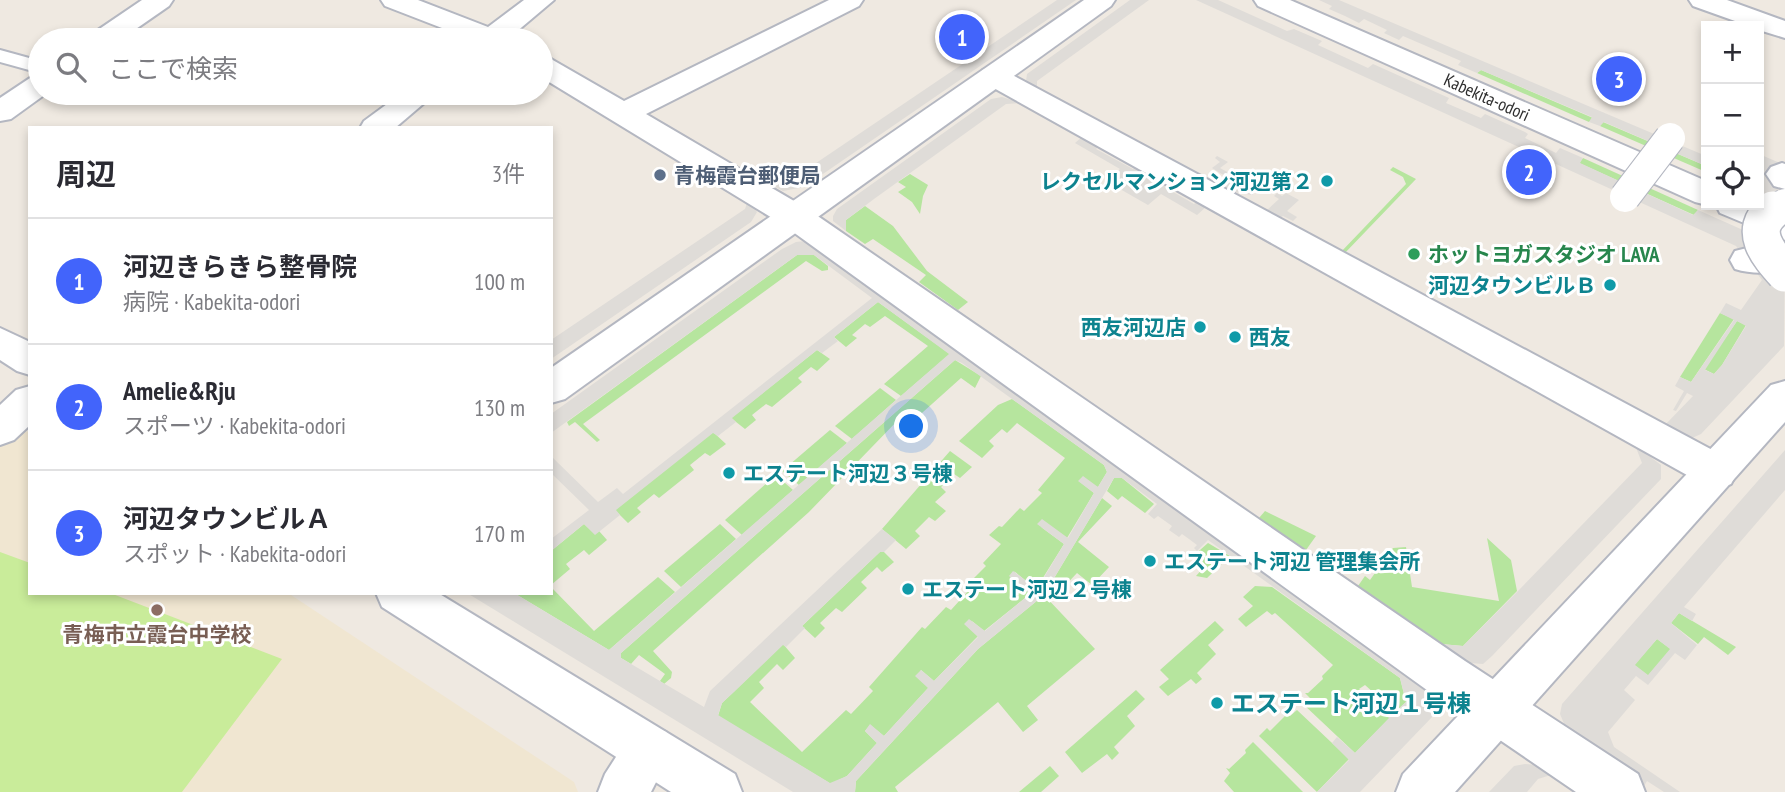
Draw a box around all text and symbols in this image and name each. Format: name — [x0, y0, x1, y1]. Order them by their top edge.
pin: 1 — [939, 11, 985, 63]
map controls — [1701, 21, 1764, 210]
button: + — [1701, 21, 1764, 84]
search box — [28, 28, 553, 105]
icon: search — [52, 48, 90, 86]
text: ここで検索 — [108, 52, 238, 85]
pin: 3 — [1596, 53, 1642, 105]
street label: Kabekita-odori — [1441, 68, 1533, 126]
button: − — [1701, 84, 1764, 147]
pin: 2 — [1506, 146, 1552, 198]
button: locate — [1701, 147, 1764, 210]
text: 周辺 — [56, 154, 116, 193]
text: 3件 — [492, 159, 525, 188]
place label: 青梅霞台郵便局 — [674, 162, 821, 189]
marker: 青梅霞台郵便局 — [652, 167, 668, 183]
place label: レクセルマンション河辺第２ — [1040, 168, 1313, 195]
marker: レクセルマンション河辺第２ — [1319, 173, 1335, 189]
place label: ホットヨガスタジオ LAVA — [1428, 241, 1660, 268]
marker: ホットヨガスタジオ LAVA — [1406, 246, 1422, 262]
text: 河辺きらきら整骨院 — [123, 250, 357, 283]
text: 1 — [74, 267, 85, 296]
text: 100 m — [474, 267, 525, 296]
place label: 河辺タウンビルＢ — [1428, 272, 1596, 299]
marker: 河辺タウンビルＢ — [1602, 277, 1618, 293]
text: 病院 · Kabekita-odori — [123, 287, 300, 316]
place label: 西友河辺店 — [1081, 314, 1186, 341]
marker: 西友河辺店 — [1192, 319, 1208, 335]
place label: 西友 — [1249, 324, 1291, 351]
marker: 西友 — [1227, 329, 1243, 345]
text: Amelie&Rju — [123, 374, 236, 407]
text: 2 — [74, 393, 85, 422]
text: 130 m — [474, 393, 525, 422]
your location — [894, 409, 928, 443]
text: スポーツ · Kabekita-odori — [123, 411, 346, 440]
place label: エステート河辺３号棟 — [743, 460, 953, 487]
marker: エステート河辺３号棟 — [721, 465, 737, 481]
text: 河辺タウンビルＡ — [123, 502, 331, 535]
text: 3 — [74, 519, 85, 548]
text: 170 m — [474, 519, 525, 548]
text: スポット · Kabekita-odori — [123, 539, 346, 568]
place label: エステート河辺 管理集会所 — [1164, 548, 1420, 575]
marker: エステート河辺 管理集会所 — [1142, 553, 1158, 569]
place label: エステート河辺２号棟 — [922, 576, 1132, 603]
marker: エステート河辺２号棟 — [900, 581, 916, 597]
marker: 青梅市立霞台中学校 — [149, 602, 165, 618]
place label: 青梅市立霞台中学校 — [63, 621, 252, 648]
place label: エステート河辺１号棟 — [1231, 688, 1471, 719]
marker: エステート河辺１号棟 — [1209, 695, 1225, 711]

